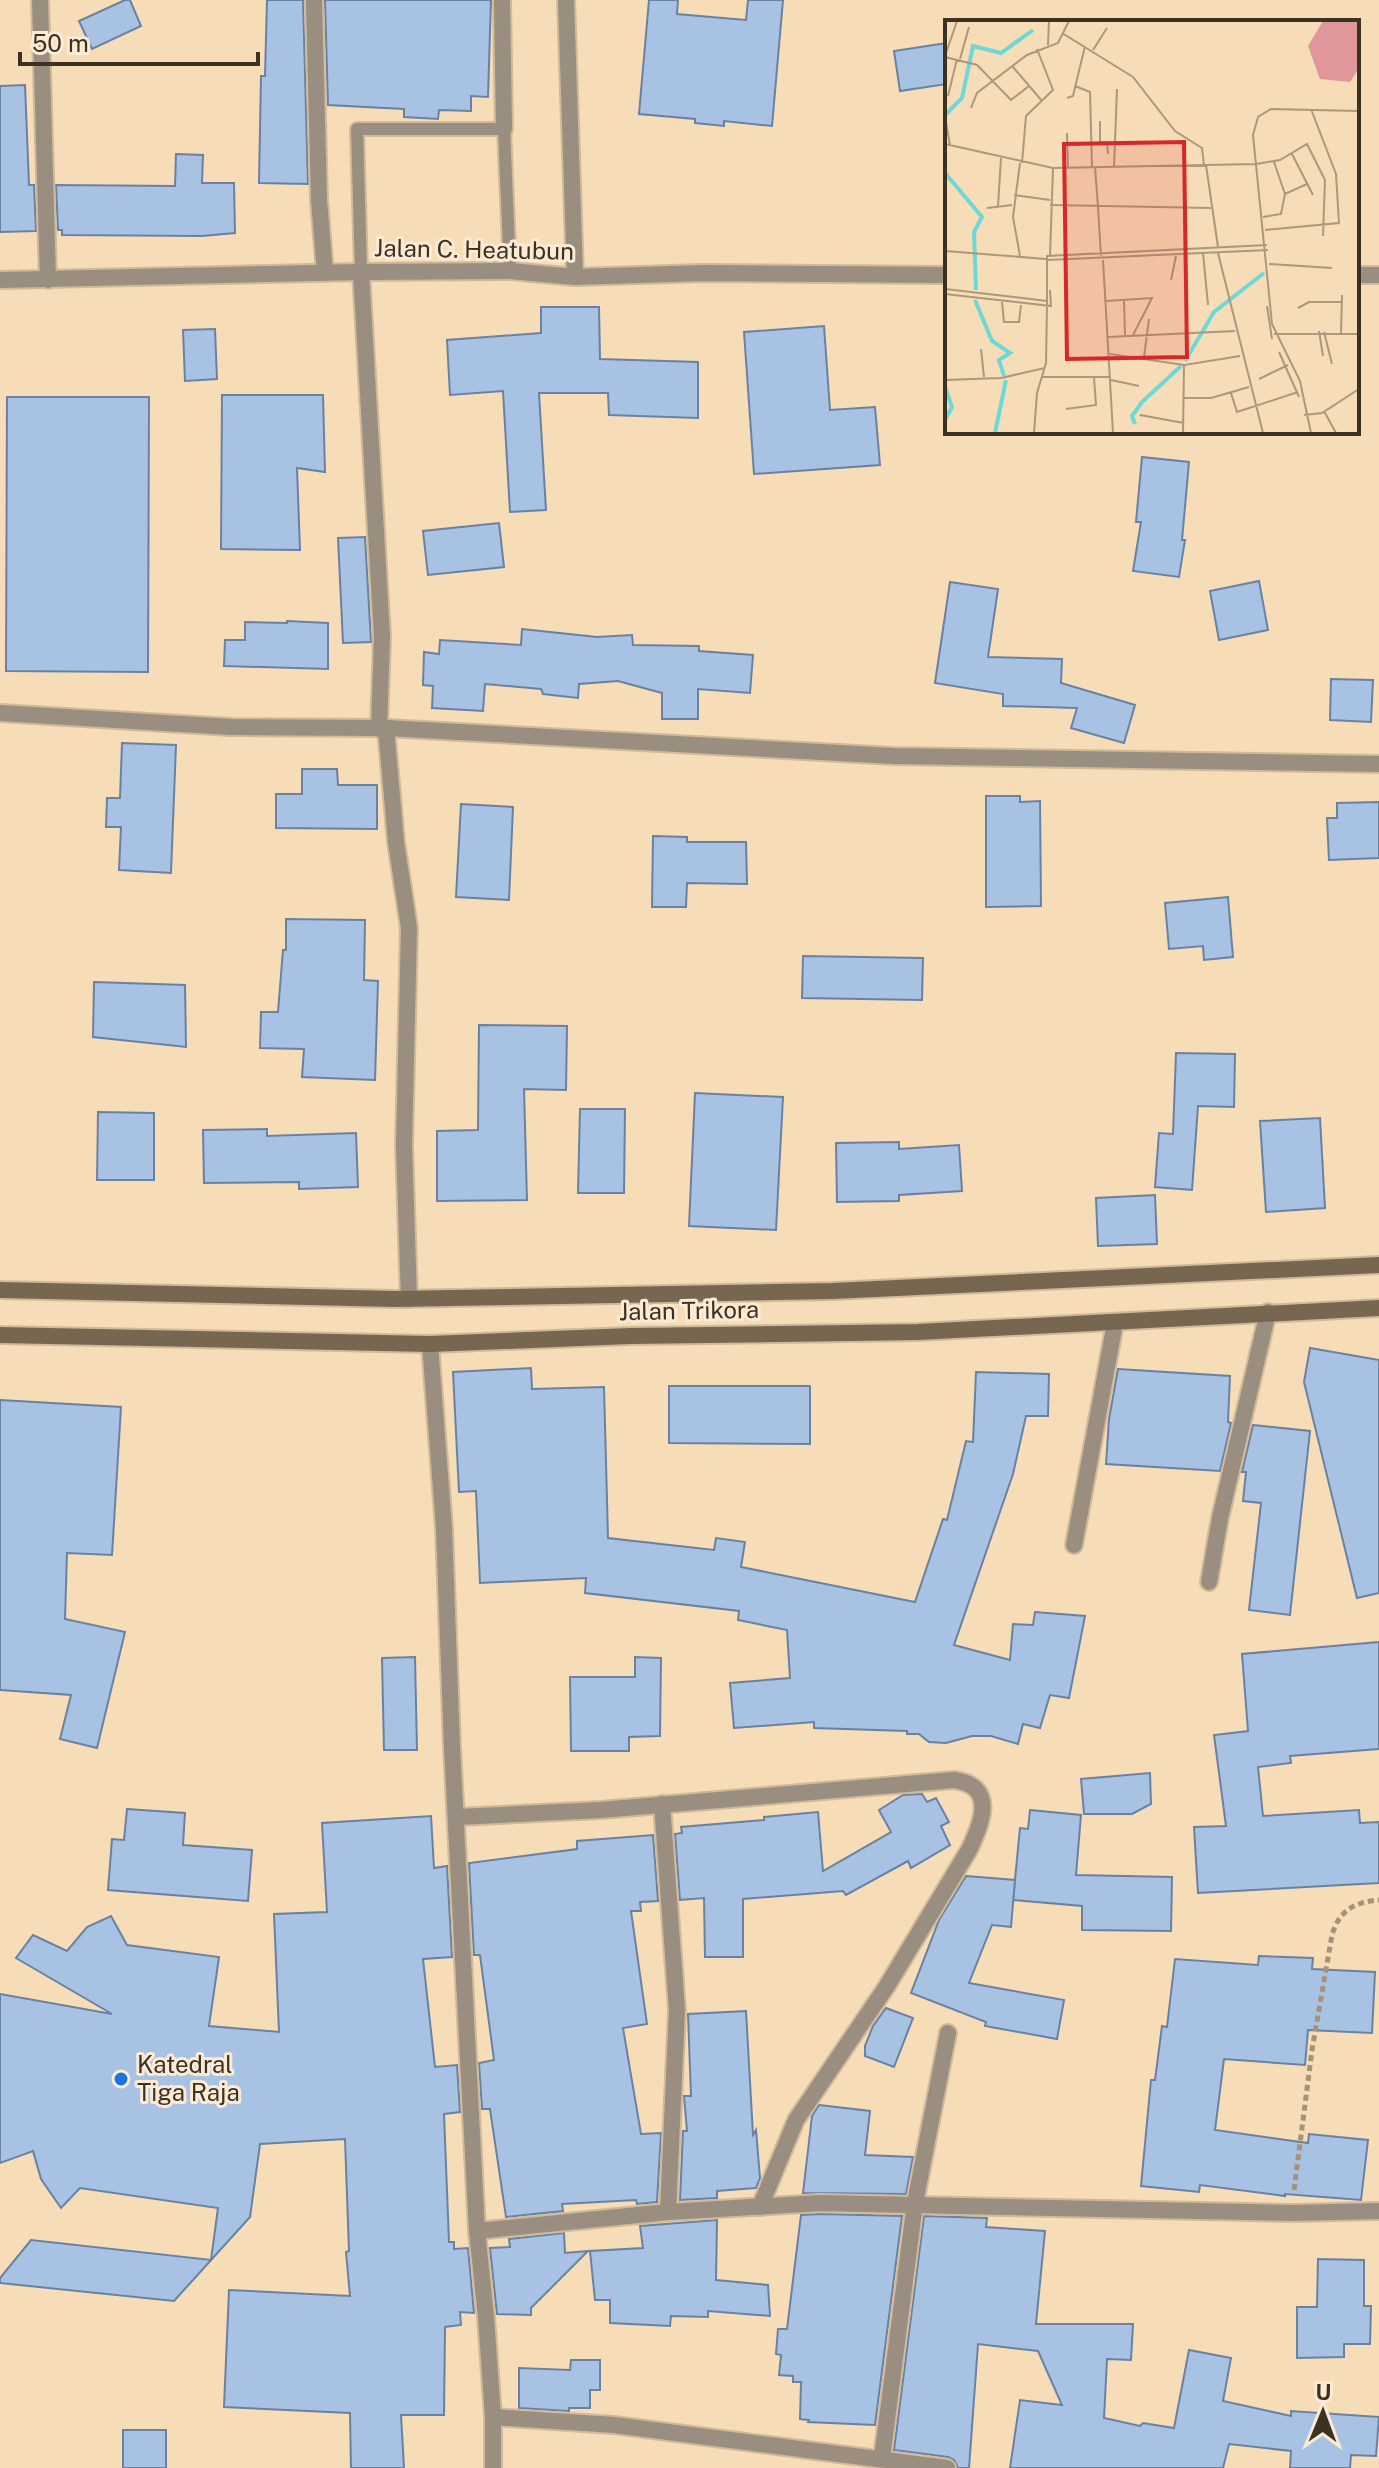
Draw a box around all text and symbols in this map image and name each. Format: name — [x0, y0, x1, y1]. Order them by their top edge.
scale bar — [20, 16, 258, 66]
inset map — [945, 20, 1359, 434]
text: 50 m — [32, 29, 89, 57]
street label: Jalan C. Heatubun — [374, 233, 574, 265]
street label: Jalan Trikora — [619, 1295, 759, 1325]
place label: Katedral Tiga Raja — [137, 2050, 240, 2106]
marker: Katedral Tiga Raja — [112, 2070, 130, 2088]
north arrow — [1283, 2372, 1363, 2452]
text: U — [1315, 2379, 1332, 2405]

